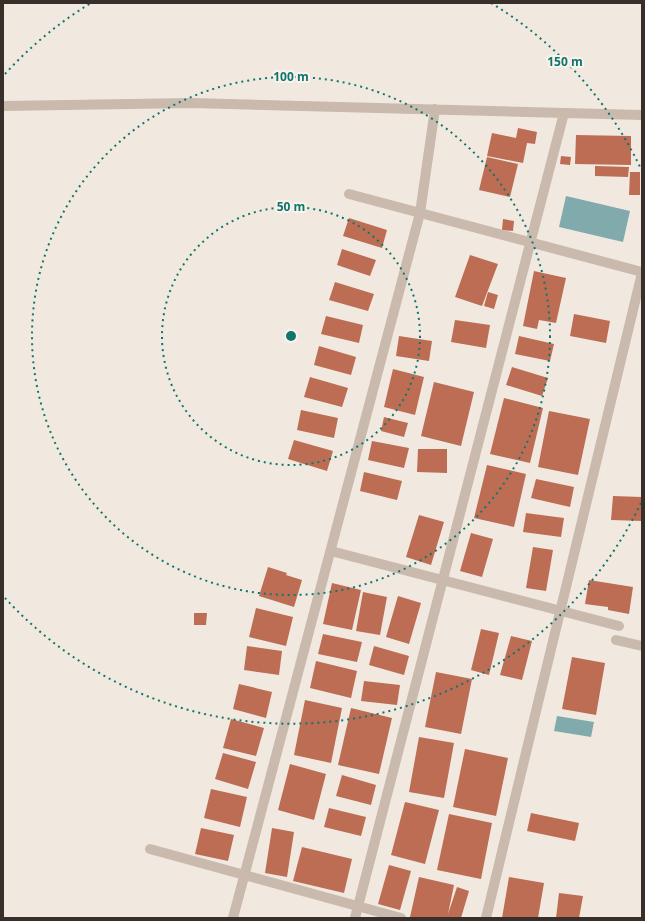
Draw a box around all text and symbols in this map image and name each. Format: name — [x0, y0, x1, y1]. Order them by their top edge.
text: 150 m — [547, 53, 583, 70]
text: 100 m — [273, 68, 309, 85]
text: 50 m — [277, 198, 305, 215]
centre of rings — [284, 329, 298, 343]

